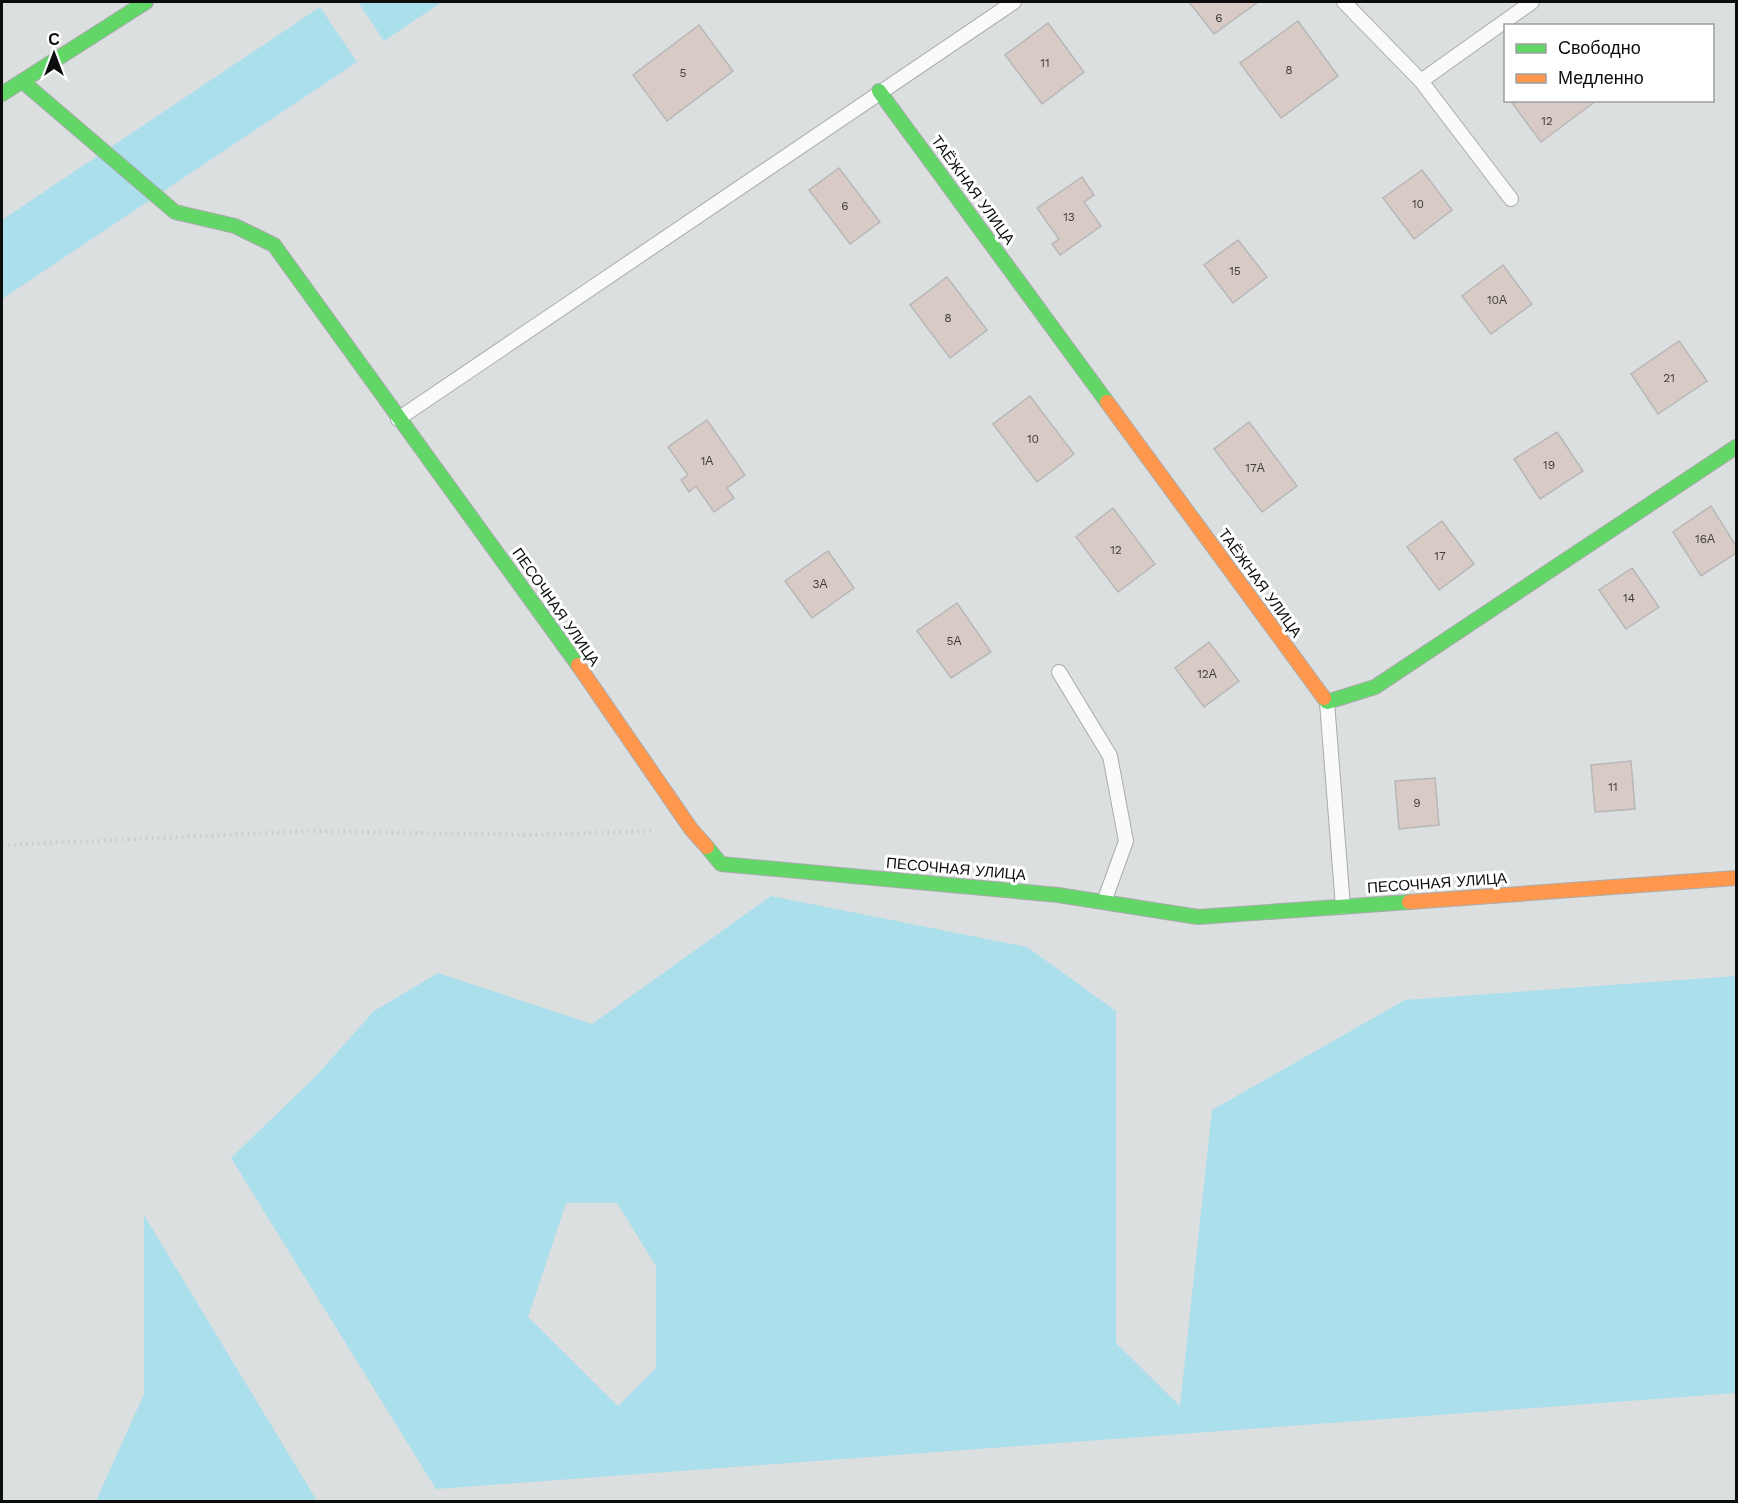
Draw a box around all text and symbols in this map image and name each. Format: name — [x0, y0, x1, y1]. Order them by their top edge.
house number: 6 — [1215, 11, 1223, 25]
north arrow — [24, 24, 84, 84]
legend — [1504, 24, 1714, 102]
text: С — [48, 30, 60, 49]
text: Свободно — [1558, 37, 1641, 58]
house number: 11 — [1040, 56, 1050, 70]
house number: 8 — [1285, 63, 1293, 77]
house number: 5 — [680, 66, 687, 80]
text: Медленно — [1558, 67, 1644, 88]
house number: 12 — [1541, 114, 1553, 128]
street label: ТАЁЖНАЯ УЛИЦА — [927, 132, 1019, 248]
house number: 10 — [1412, 197, 1424, 211]
house number: 6 — [841, 199, 849, 213]
house number: 13 — [1063, 210, 1075, 224]
house number: 15 — [1229, 264, 1241, 278]
house number: 10А — [1487, 293, 1507, 307]
house number: 8 — [944, 311, 952, 325]
house number: 21 — [1663, 371, 1675, 385]
house number: 10 — [1027, 432, 1039, 446]
house number: 1А — [701, 454, 713, 468]
house number: 19 — [1543, 458, 1555, 472]
house number: 17А — [1245, 461, 1265, 475]
street label: ТАЁЖНАЯ УЛИЦА — [1214, 525, 1306, 641]
house number: 16А — [1695, 532, 1715, 546]
house number: 12 — [1110, 543, 1122, 557]
street label: ПЕСОЧНАЯ УЛИЦА — [508, 544, 604, 670]
house number: 17 — [1434, 549, 1446, 563]
house number: 3А — [813, 577, 828, 591]
house number: 14 — [1623, 591, 1635, 605]
house number: 5А — [947, 634, 962, 648]
house number: 12А — [1197, 667, 1217, 681]
house number: 11 — [1608, 780, 1618, 794]
house number: 9 — [1413, 796, 1421, 810]
street label: ПЕСОЧНАЯ УЛИЦА — [885, 854, 1027, 884]
street label: ПЕСОЧНАЯ УЛИЦА — [1366, 869, 1508, 897]

